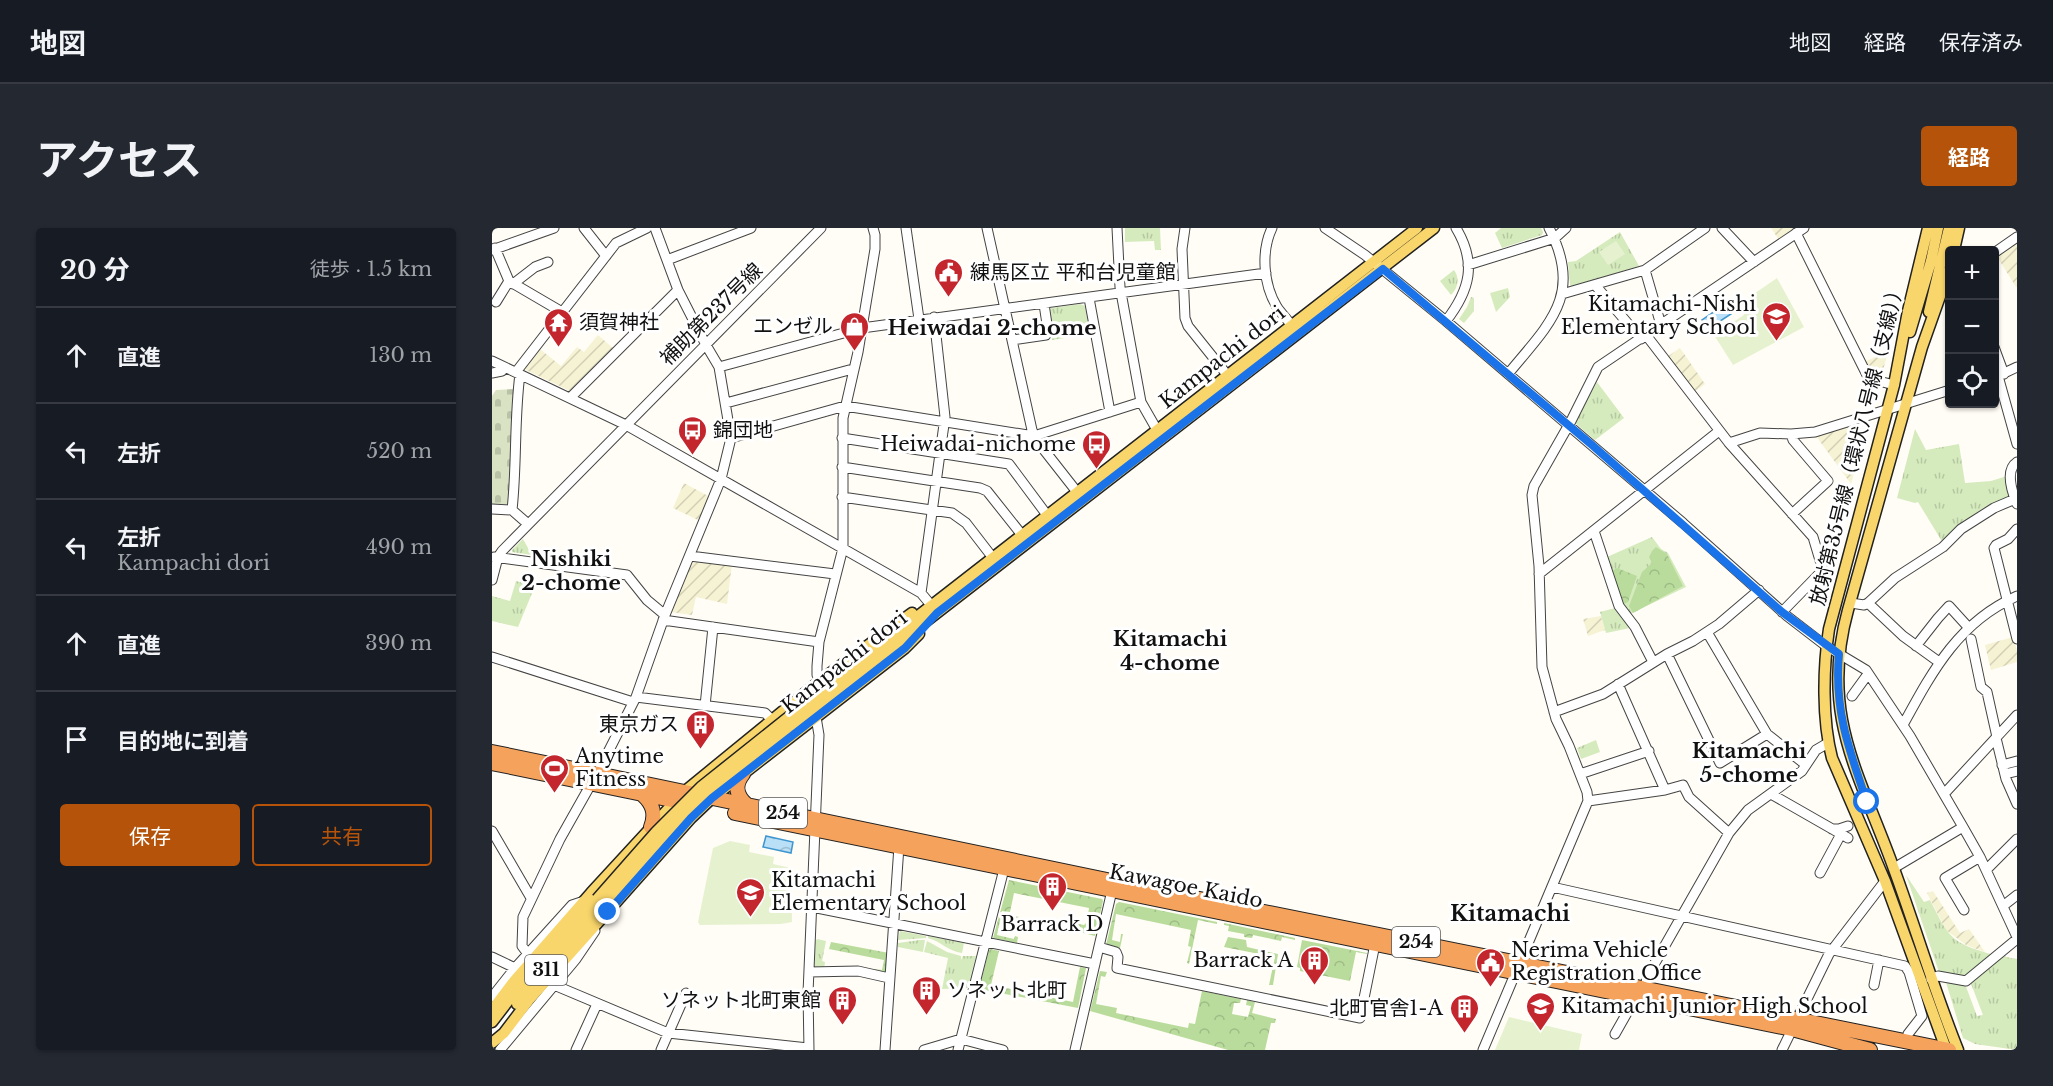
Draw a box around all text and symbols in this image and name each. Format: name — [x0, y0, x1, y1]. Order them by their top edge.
text: 地図 — [30, 26, 86, 61]
text: 地図 — [1789, 30, 1831, 56]
text: 経路 — [1864, 30, 1906, 56]
text: 保存済み — [1939, 30, 2023, 56]
button: 経路 — [1921, 126, 2017, 186]
text: アクセス — [36, 134, 202, 186]
map controls — [1945, 246, 1999, 408]
button: + — [1945, 246, 1999, 300]
text: 20 分 — [60, 254, 129, 286]
public building icon: 練馬区立 平和台児童館 — [933, 256, 965, 298]
text: 徒歩 · 1.5 km — [310, 257, 432, 281]
street label: 補助第237号線 — [655, 258, 767, 370]
place label: 練馬区立 平和台児童館 — [970, 260, 1176, 284]
street label: 放射第35号線（環状八号線（支線）） — [1805, 278, 1909, 608]
place label: Kitamachi-Nishi Elementary School — [1561, 292, 1756, 339]
street label: Kampachi dori — [1154, 300, 1290, 413]
school or university icon: Kitamachi-Nishi Elementary School — [1761, 300, 1793, 342]
button: − — [1945, 300, 1999, 354]
temple icon: 須賀神社 — [542, 306, 574, 348]
place label: 須賀神社 — [579, 310, 659, 334]
shop icon: エンゼル — [838, 310, 870, 352]
place label: エンゼル — [753, 314, 833, 338]
district label: Heiwadai 2-chome — [888, 315, 1096, 341]
icon: ahead — [60, 339, 93, 372]
text: 130 m — [369, 343, 432, 367]
text: 直進 — [117, 344, 161, 371]
button: locate — [1945, 354, 1999, 408]
bus stop icon: 錦団地 — [676, 414, 708, 456]
place label: 錦団地 — [713, 418, 773, 442]
bus stop icon: Heiwadai-nichome — [1081, 428, 1113, 470]
place label: Heiwadai-nichome — [880, 432, 1076, 456]
icon: left — [60, 435, 93, 468]
text: 520 m — [367, 439, 432, 463]
text: 左折 — [117, 440, 161, 467]
text: 左折 — [117, 524, 161, 551]
icon: left — [60, 531, 93, 564]
text: 490 m — [366, 535, 432, 559]
district label: Nishiki 2-chome — [521, 546, 621, 596]
text: Kampachi dori — [117, 551, 270, 575]
street label: Kampachi dori — [776, 605, 912, 718]
district label: Kitamachi 4-chome — [1113, 626, 1228, 676]
icon: ahead — [60, 627, 93, 660]
text: 390 m — [365, 631, 432, 655]
text: 直進 — [117, 632, 161, 659]
building icon: 東京ガス — [684, 708, 716, 750]
place label: 東京ガス — [599, 712, 679, 736]
icon: arrive — [60, 723, 93, 756]
text: 目的地に到着 — [117, 728, 249, 755]
district label: Kitamachi 5-chome — [1692, 738, 1807, 788]
place label: Anytime Fitness — [574, 744, 664, 791]
sports icon: Anytime Fitness — [538, 752, 570, 794]
route start — [1853, 788, 1879, 814]
road number: 254 — [759, 798, 807, 828]
button: 保存 — [60, 804, 240, 866]
button: 共有 — [252, 804, 432, 866]
street label: Kawagoe Kaido — [1107, 859, 1265, 913]
place label: Kitamachi Elementary School — [771, 868, 966, 915]
building icon: Barrack D — [1036, 870, 1068, 912]
school or university icon: Kitamachi Elementary School — [734, 876, 766, 918]
route end — [594, 898, 620, 924]
district label: Kitamachi — [1450, 900, 1570, 927]
place label: Barrack D — [1001, 912, 1103, 936]
road number: 254 — [1392, 927, 1440, 957]
place label: Nerima Vehicle Registration Office — [1511, 938, 1702, 985]
building icon: Barrack A — [1298, 944, 1330, 986]
public building icon: Nerima Vehicle Registration Office — [1474, 946, 1506, 988]
place label: Barrack A — [1193, 948, 1294, 972]
road number: 311 — [525, 955, 567, 985]
building icon: ソネット北町 — [910, 974, 942, 1016]
place label: ソネット北町 — [947, 978, 1067, 1002]
building icon: ソネット北町東館 — [826, 984, 858, 1026]
place label: ソネット北町東館 — [661, 988, 821, 1012]
school or university icon: Kitamachi Junior High School — [1524, 990, 1556, 1032]
building icon: 北町官舎1-A — [1448, 992, 1480, 1034]
place label: Kitamachi Junior High School — [1561, 994, 1868, 1018]
place label: 北町官舎1-A — [1329, 996, 1444, 1020]

